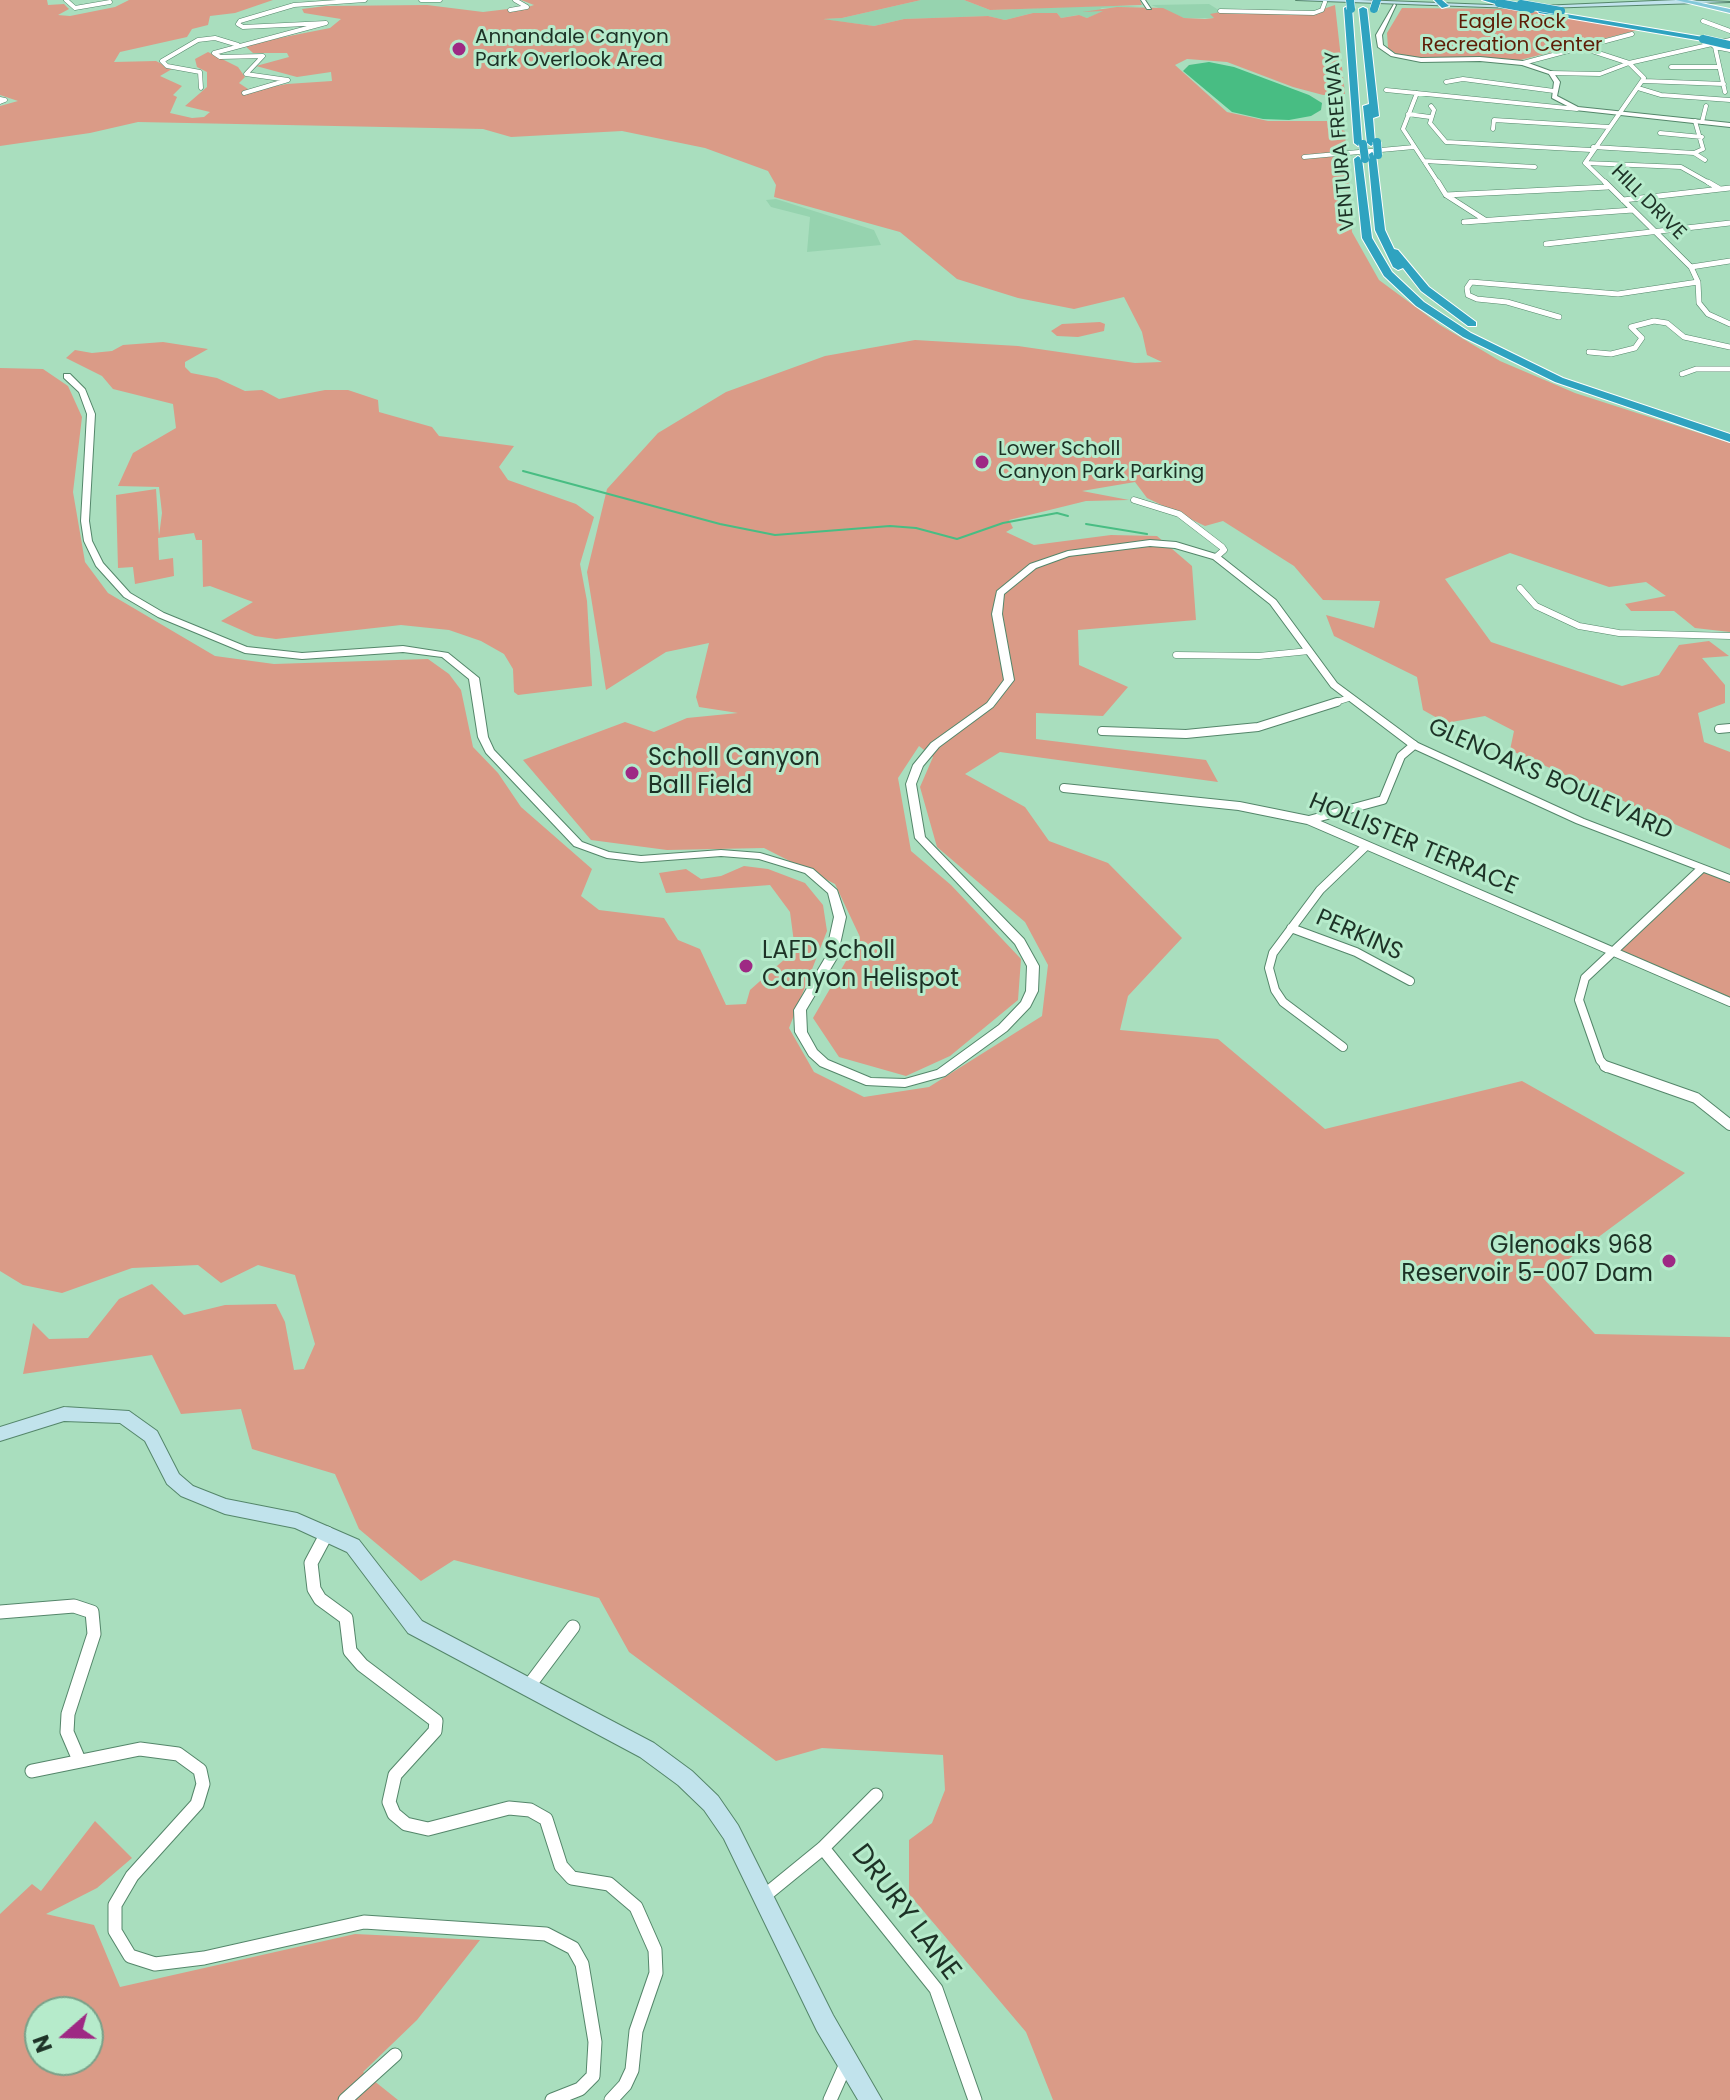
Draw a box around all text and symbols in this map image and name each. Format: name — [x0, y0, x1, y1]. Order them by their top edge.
park label: Eagle Rock Recreation Center — [1422, 11, 1602, 58]
place label: Annandale Canyon Park Overlook Area — [475, 26, 669, 73]
marker: Annandale Canyon Park Overlook Area — [450, 40, 468, 58]
street label: VENTURA FREEWAY — [1321, 50, 1361, 232]
street label: HILL DRIVE — [1605, 160, 1691, 246]
place label: Lower Scholl Canyon Park Parking — [998, 438, 1204, 485]
marker: Lower Scholl Canyon Park Parking — [973, 453, 991, 471]
street label: GLENOAKS BOULEVARD — [1423, 713, 1677, 847]
place label: Scholl Canyon Ball Field — [648, 745, 820, 801]
marker: Scholl Canyon Ball Field — [623, 764, 641, 782]
street label: HOLLISTER TERRACE — [1304, 788, 1522, 902]
street label: PERKINS — [1311, 904, 1407, 968]
place label: LAFD Scholl Canyon Helispot — [762, 938, 959, 994]
marker: LAFD Scholl Canyon Helispot — [737, 957, 755, 975]
place label: Glenoaks 968 Reservoir 5-007 Dam — [1401, 1233, 1653, 1289]
marker: Glenoaks 968 Reservoir 5-007 Dam — [1660, 1252, 1678, 1270]
street label: DRURY LANE — [843, 1838, 967, 1988]
north arrow — [24, 1996, 104, 2076]
text: N — [25, 2031, 60, 2057]

